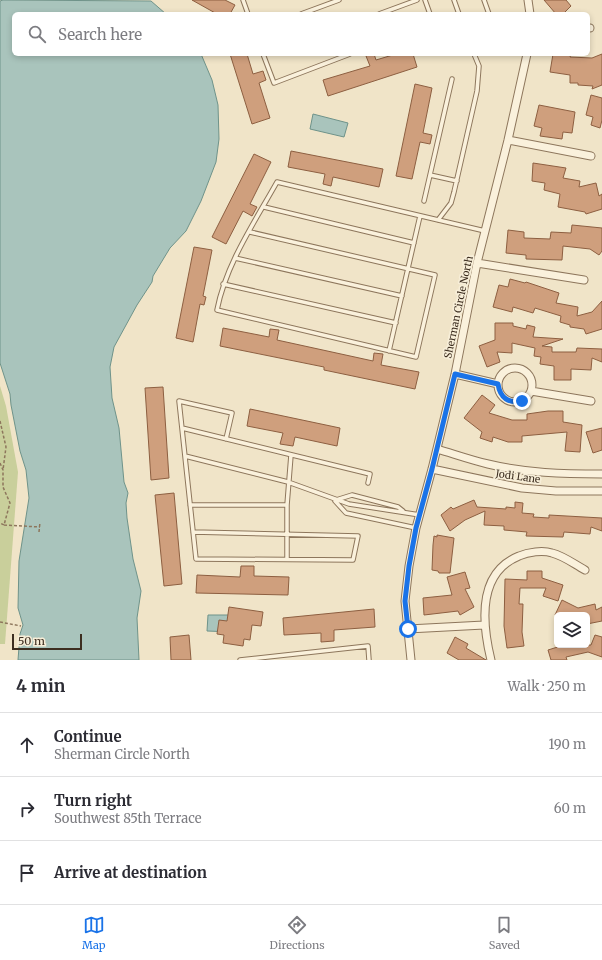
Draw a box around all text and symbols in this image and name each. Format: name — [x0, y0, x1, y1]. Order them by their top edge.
search box — [12, 12, 590, 56]
icon: search — [26, 23, 48, 45]
text: Search here — [58, 25, 142, 44]
street label: Sherman Circle North — [441, 254, 476, 360]
route end — [513, 392, 531, 410]
street label: Jodi Lane — [494, 467, 541, 486]
map controls — [554, 612, 590, 648]
button: layers — [554, 612, 590, 648]
route start — [399, 620, 417, 638]
scale bar — [12, 632, 82, 651]
text: 50 m — [18, 634, 45, 648]
text: 4 min — [16, 675, 65, 697]
text: Walk · 250 m — [508, 678, 586, 695]
text: Continue — [54, 727, 122, 746]
icon: ahead — [16, 734, 38, 756]
text: 190 m — [549, 736, 586, 753]
text: Sherman Circle North — [54, 746, 190, 763]
text: Turn right — [54, 791, 132, 810]
icon: right — [16, 798, 38, 820]
text: 60 m — [554, 800, 586, 817]
text: Southwest 85th Terrace — [54, 810, 201, 827]
icon: arrive — [16, 862, 38, 884]
text: Arrive at destination — [54, 863, 207, 882]
tab: Map — [82, 914, 106, 952]
tab: Directions — [270, 914, 325, 952]
tab: Saved — [489, 914, 520, 952]

